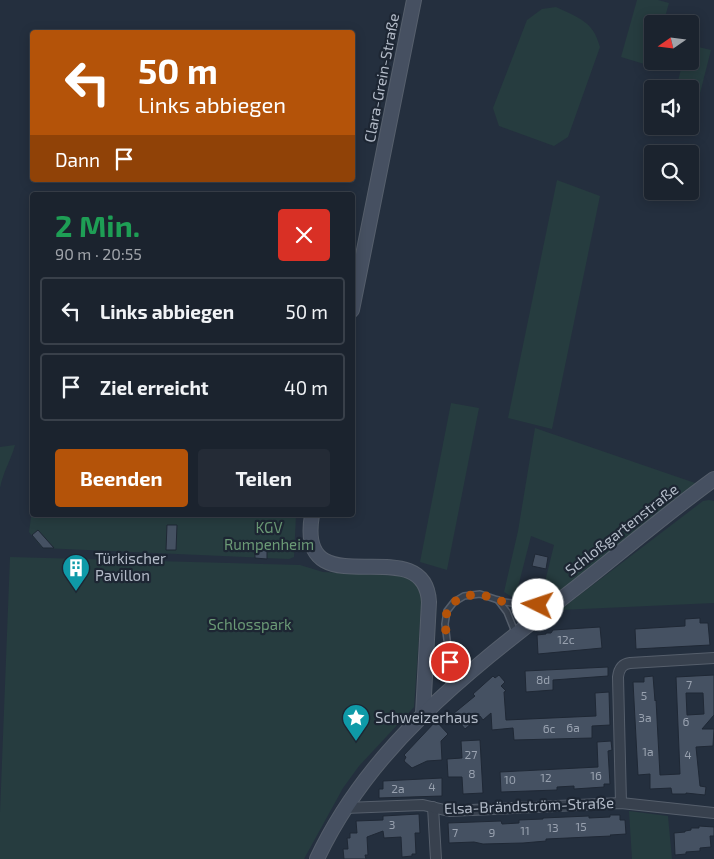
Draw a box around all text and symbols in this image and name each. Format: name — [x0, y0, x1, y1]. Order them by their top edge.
street label: Clara-Grein-Straße — [360, 12, 402, 144]
north arrow — [644, 15, 699, 70]
map controls — [644, 15, 699, 200]
text: 50 m — [138, 49, 218, 91]
icon: left — [55, 50, 120, 115]
button: sound — [644, 80, 699, 135]
text: Links abbiegen — [138, 91, 286, 117]
icon: arrive — [110, 145, 138, 173]
button: search — [644, 145, 699, 200]
text: Dann — [55, 148, 100, 171]
text: 2 Min. — [55, 207, 140, 243]
button: close — [278, 209, 330, 261]
text: 90 m · 20:55 — [55, 244, 142, 263]
icon: left — [57, 297, 85, 325]
text: Links abbiegen — [100, 300, 234, 323]
text: 50 m — [285, 300, 328, 323]
icon: arrive — [57, 373, 85, 401]
text: Ziel erreicht — [100, 376, 209, 399]
text: 40 m — [284, 376, 328, 399]
button: Beenden — [55, 449, 188, 507]
button: Teilen — [198, 449, 330, 507]
street label: Schloßgartenstraße — [561, 480, 681, 579]
park label: KGV Rumpenheim — [224, 518, 314, 553]
place label: Türkischer Pavillon — [95, 549, 166, 584]
building icon: Türkischer Pavillon — [61, 553, 91, 592]
position arrow — [511, 578, 563, 630]
park label: Schlosspark — [208, 615, 292, 633]
house number: 12c — [557, 632, 575, 646]
pin — [429, 641, 471, 683]
icon: arrive — [436, 648, 464, 676]
house number: 8d — [536, 672, 550, 686]
house number: 7 — [686, 677, 692, 691]
house number: 5 — [641, 688, 647, 702]
place icon: Schweizerhaus — [341, 703, 371, 742]
place label: Schweizerhaus — [375, 708, 478, 726]
house number: 3a — [638, 710, 652, 724]
house number: 6 — [683, 714, 690, 728]
house number: 6a — [566, 720, 580, 734]
house number: 6c — [543, 721, 555, 735]
house number: 1a — [642, 744, 654, 758]
house number: 27 — [465, 747, 477, 761]
house number: 4 — [684, 747, 692, 761]
house number: 8 — [468, 766, 476, 780]
house number: 16 — [590, 768, 602, 782]
house number: 12 — [540, 770, 552, 784]
house number: 10 — [504, 772, 516, 786]
house number: 4 — [428, 779, 436, 793]
house number: 2a — [391, 781, 405, 795]
street label: Elsa-Brändström-Straße — [444, 793, 614, 817]
house number: 3 — [389, 817, 395, 831]
house number: 15 — [575, 819, 587, 833]
house number: 13 — [547, 820, 559, 834]
house number: 11 — [520, 823, 530, 837]
house number: 7 — [452, 825, 458, 839]
house number: 9 — [489, 825, 496, 839]

